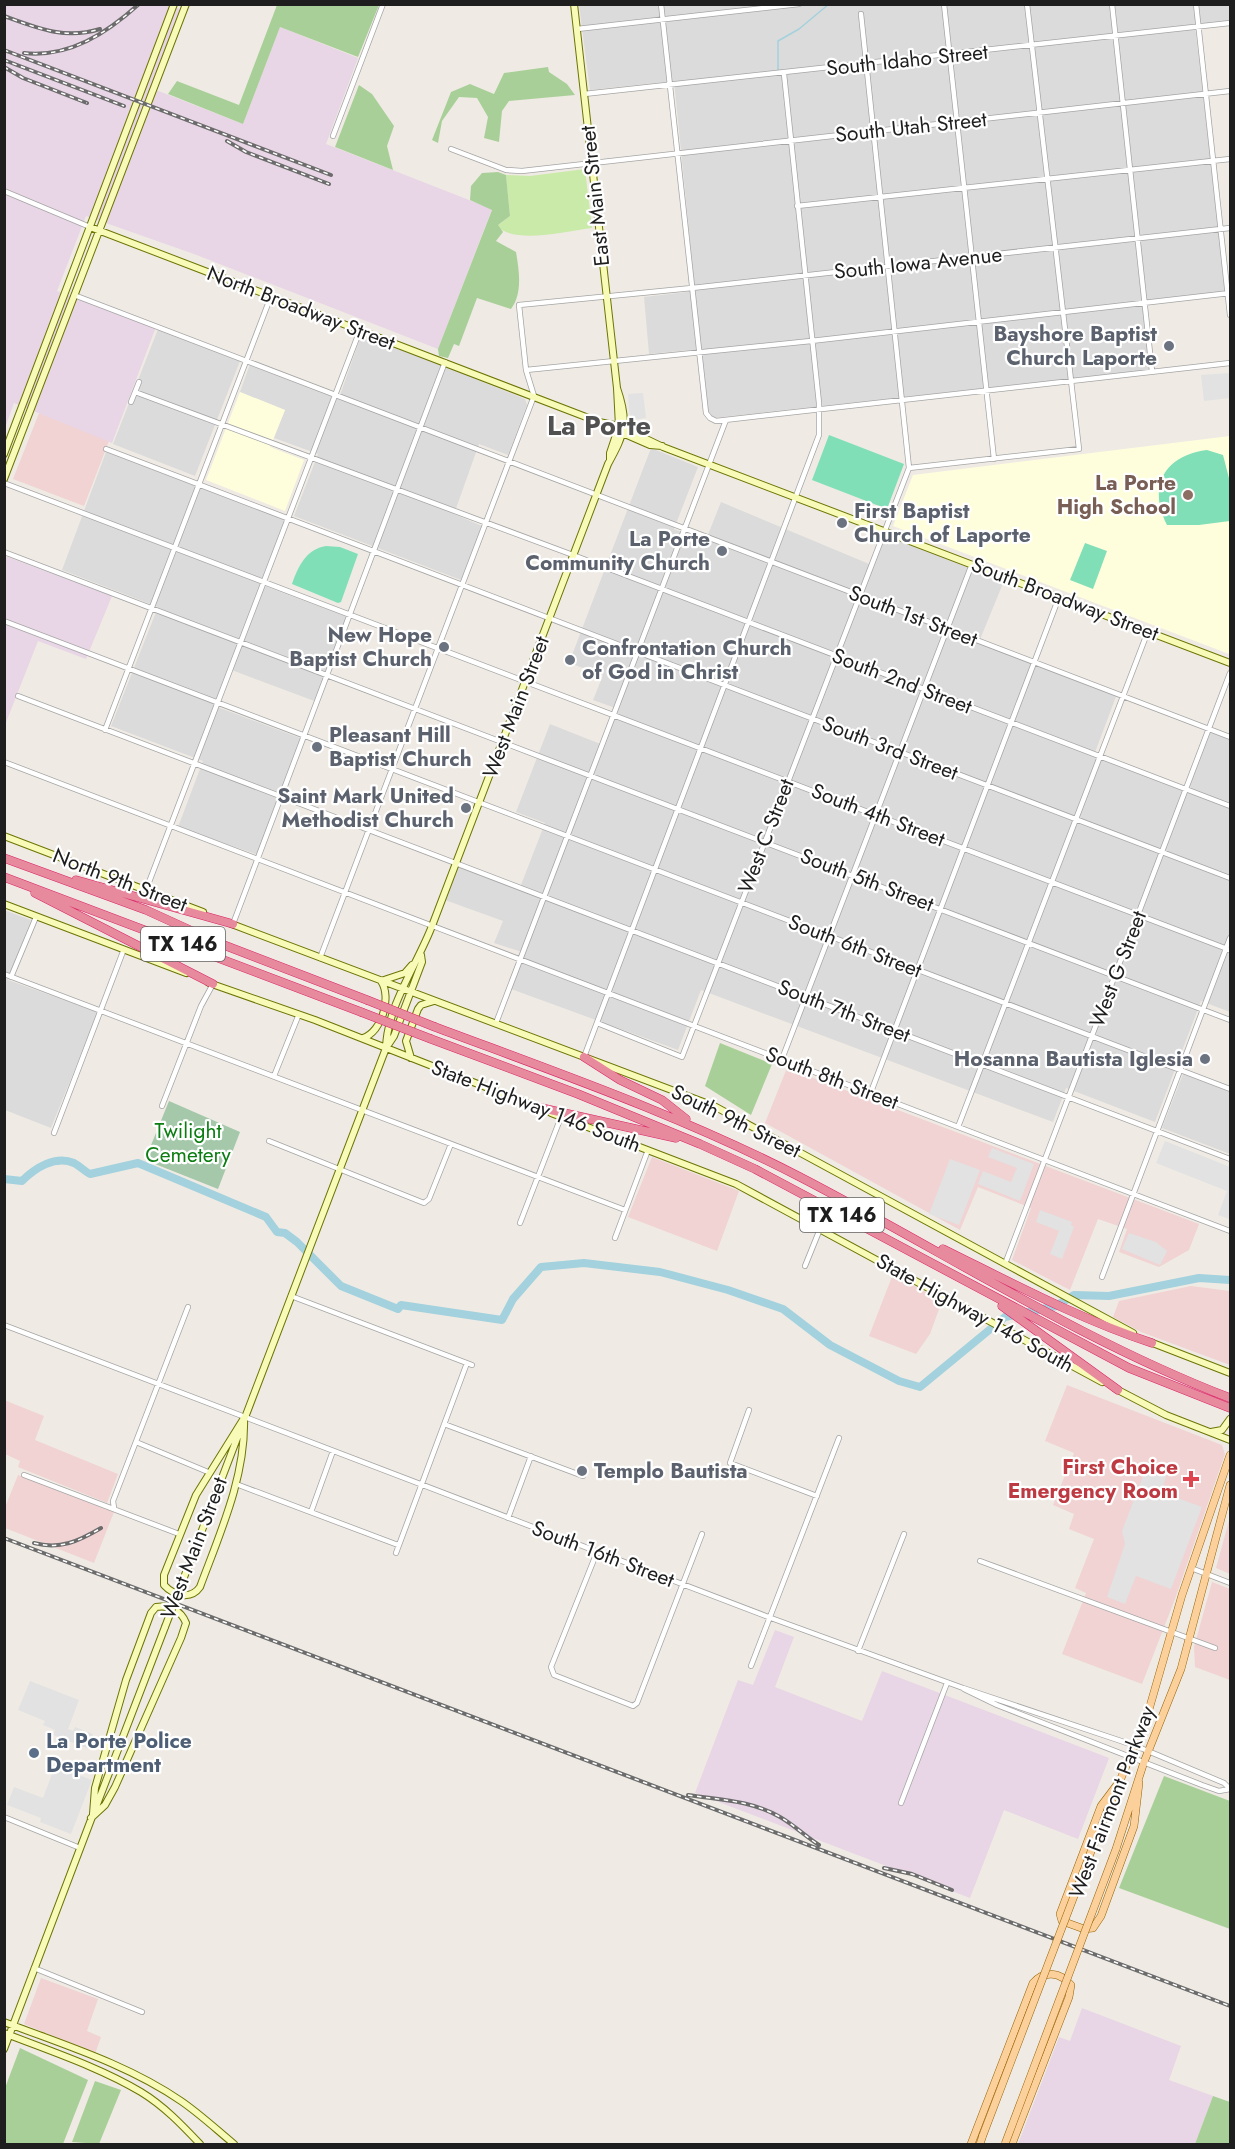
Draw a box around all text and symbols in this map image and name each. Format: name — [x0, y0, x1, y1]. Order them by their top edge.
street label: South Idaho Street — [825, 37, 989, 83]
street label: South Utah Street — [834, 104, 988, 150]
street label: East Main Street — [573, 124, 617, 268]
street label: South Iowa Avenue — [833, 239, 1004, 287]
street label: North Broadway Street — [203, 258, 399, 358]
place label: Bayshore Baptist Church Laporte — [993, 319, 1157, 373]
marker: Bayshore Baptist Church Laporte — [1162, 339, 1176, 353]
district label: La Porte — [547, 406, 651, 445]
place label: La Porte High School — [1057, 468, 1176, 522]
marker: La Porte High School — [1181, 488, 1195, 502]
place label: First Baptist Church of Laporte — [854, 496, 1031, 550]
marker: First Baptist Church of Laporte — [835, 516, 849, 530]
place label: La Porte Community Church — [525, 524, 710, 578]
marker: La Porte Community Church — [715, 544, 729, 558]
street label: South Broadway Street — [967, 549, 1163, 649]
street label: South 1st Street — [844, 578, 982, 654]
place label: New Hope Baptist Church — [289, 620, 432, 674]
street label: West Main Street — [475, 632, 557, 782]
place label: Confrontation Church of God in Christ — [582, 633, 792, 687]
marker: New Hope Baptist Church — [437, 640, 451, 654]
street label: South 2nd Street — [828, 641, 976, 721]
marker: Confrontation Church of God in Christ — [563, 653, 577, 667]
street label: South 3rd Street — [818, 708, 962, 788]
place label: Pleasant Hill Baptist Church — [329, 720, 472, 774]
marker: Pleasant Hill Baptist Church — [310, 740, 324, 754]
street label: West C Street — [730, 774, 802, 898]
street label: South 4th Street — [807, 776, 949, 854]
place label: Saint Mark United Methodist Church — [277, 781, 454, 835]
marker: Saint Mark United Methodist Church — [459, 801, 473, 815]
street label: North 9th Street — [48, 841, 192, 919]
street label: South 5th Street — [796, 841, 938, 919]
street label: West G Street — [1082, 906, 1154, 1032]
street label: South 6th Street — [784, 907, 926, 985]
road number: TX 146 — [141, 927, 225, 961]
street label: South 7th Street — [773, 972, 915, 1050]
street label: South 8th Street — [761, 1039, 903, 1117]
place label: Hosanna Bautista Iglesia — [954, 1044, 1193, 1074]
street label: State Highway 146 South — [427, 1052, 645, 1160]
marker: Hosanna Bautista Iglesia — [1198, 1052, 1212, 1066]
street label: South 9th Street — [666, 1077, 806, 1165]
park label: Twilight Cemetery — [145, 1116, 231, 1170]
road number: TX 146 — [800, 1198, 884, 1232]
street label: State Highway 146 South — [871, 1246, 1079, 1380]
place label: First Choice Emergency Room — [1008, 1452, 1178, 1506]
place label: Templo Bautista — [594, 1456, 748, 1486]
marker: Templo Bautista — [575, 1464, 589, 1478]
marker: First Choice Emergency Room — [1182, 1470, 1200, 1488]
street label: West Main Street — [153, 1473, 235, 1623]
street label: South 16th Street — [527, 1513, 679, 1595]
street label: West Fairmont Parkway — [1061, 1701, 1163, 1903]
place label: La Porte Police Department — [46, 1726, 192, 1780]
marker: La Porte Police Department — [27, 1746, 41, 1760]

